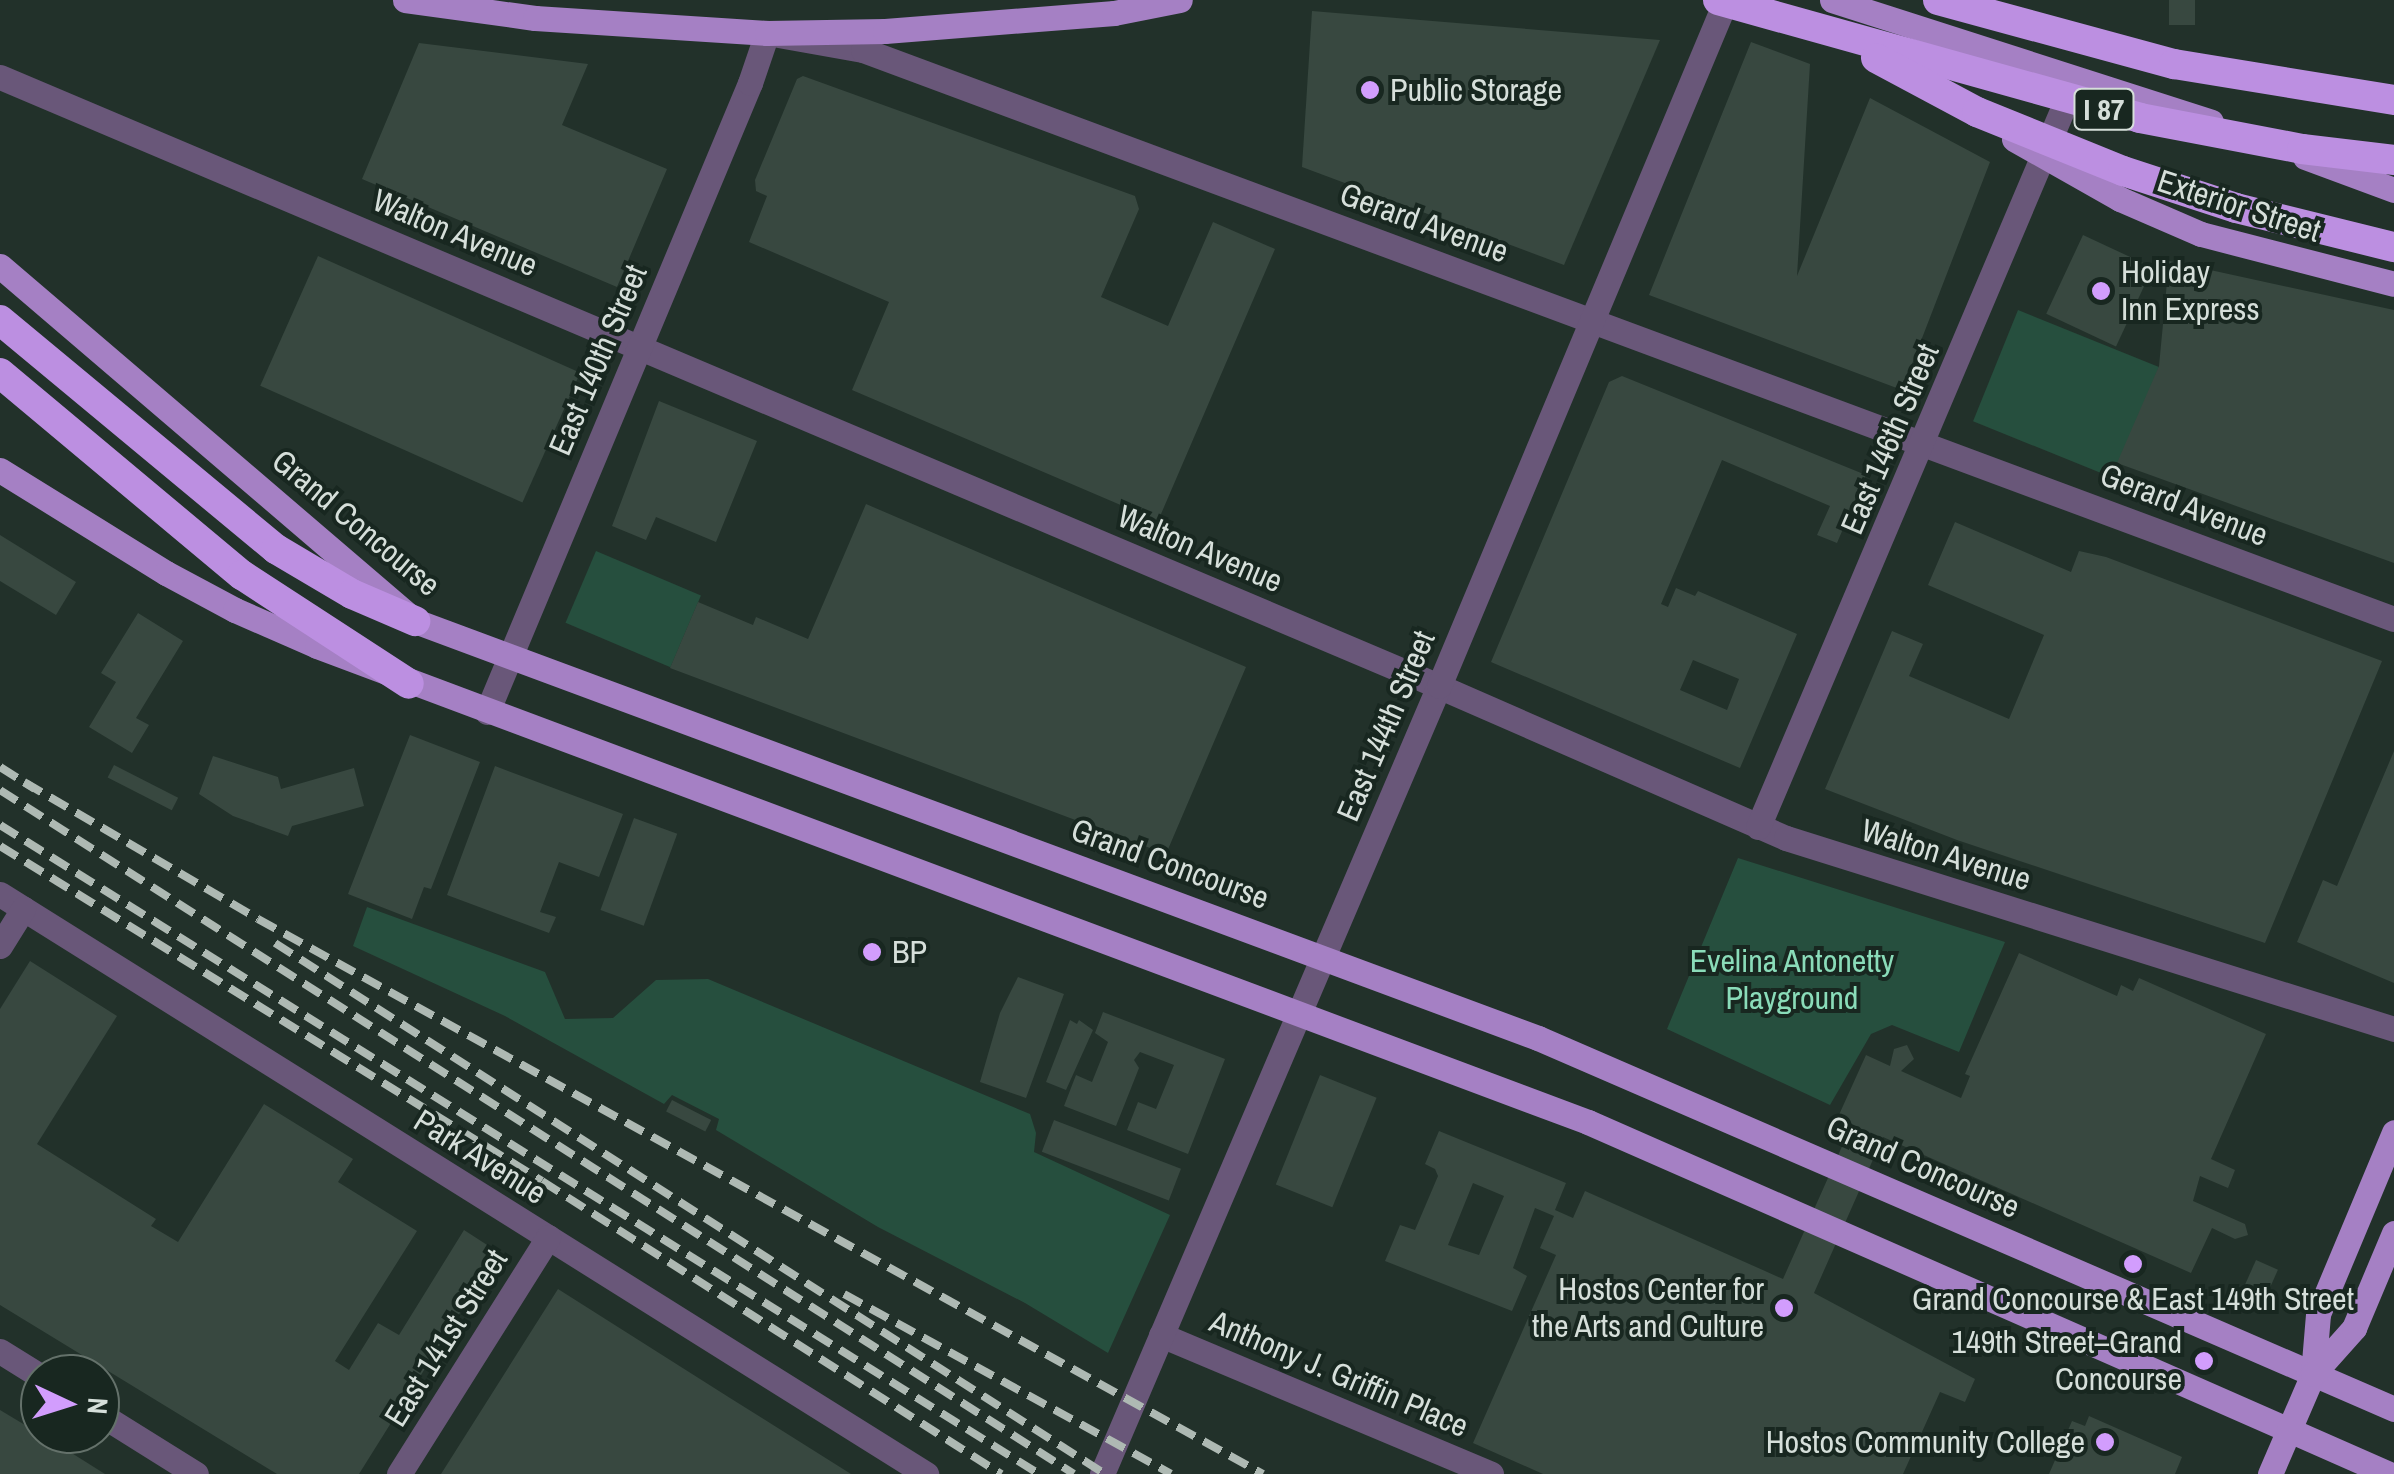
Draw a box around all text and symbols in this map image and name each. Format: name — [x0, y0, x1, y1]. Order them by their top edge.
place label: Public Storage — [1390, 71, 1562, 109]
marker: Public Storage — [1359, 79, 1381, 101]
road number: I 87 — [2072, 84, 2136, 134]
street label: Exterior Street — [2153, 162, 2325, 250]
street label: Gerard Avenue — [1334, 175, 1514, 271]
street label: Walton Avenue — [366, 181, 544, 285]
place label: Holiday Inn Express — [2121, 254, 2260, 329]
street label: East 140th Street — [541, 259, 655, 461]
marker: Holiday Inn Express — [2090, 280, 2112, 302]
street label: East 146th Street — [1833, 338, 1947, 540]
street label: Grand Concourse — [264, 442, 448, 604]
street label: Gerard Avenue — [2094, 455, 2274, 555]
street label: Walton Avenue — [1111, 497, 1289, 601]
street label: East 144th Street — [1329, 625, 1443, 827]
street label: Grand Concourse — [1066, 811, 1274, 917]
street label: Walton Avenue — [1856, 811, 2036, 899]
place label: BP — [892, 933, 927, 971]
marker: BP — [861, 941, 883, 963]
park label: Evelina Antonetty Playground — [1689, 943, 1895, 1018]
street label: Park Avenue — [406, 1101, 554, 1213]
street label: Grand Concourse — [1821, 1107, 2025, 1227]
street label: East 141st Street — [376, 1242, 516, 1434]
marker: Grand Concourse & East 149th Street — [2122, 1253, 2144, 1275]
place label: Hostos Center for the Arts and Culture — [1531, 1271, 1764, 1346]
place label: Grand Concourse & East 149th Street — [1912, 1280, 2354, 1318]
marker: Hostos Center for the Arts and Culture — [1773, 1297, 1795, 1319]
street label: Anthony J. Griffin Place — [1204, 1302, 1474, 1446]
place label: 149th Street–Grand Concourse — [1952, 1324, 2182, 1399]
marker: 149th Street–Grand Concourse — [2191, 1348, 2217, 1374]
north arrow — [20, 1354, 120, 1454]
text: N — [78, 1396, 117, 1416]
place label: Hostos Community College — [1766, 1423, 2085, 1461]
marker: Hostos Community College — [2094, 1431, 2116, 1453]

